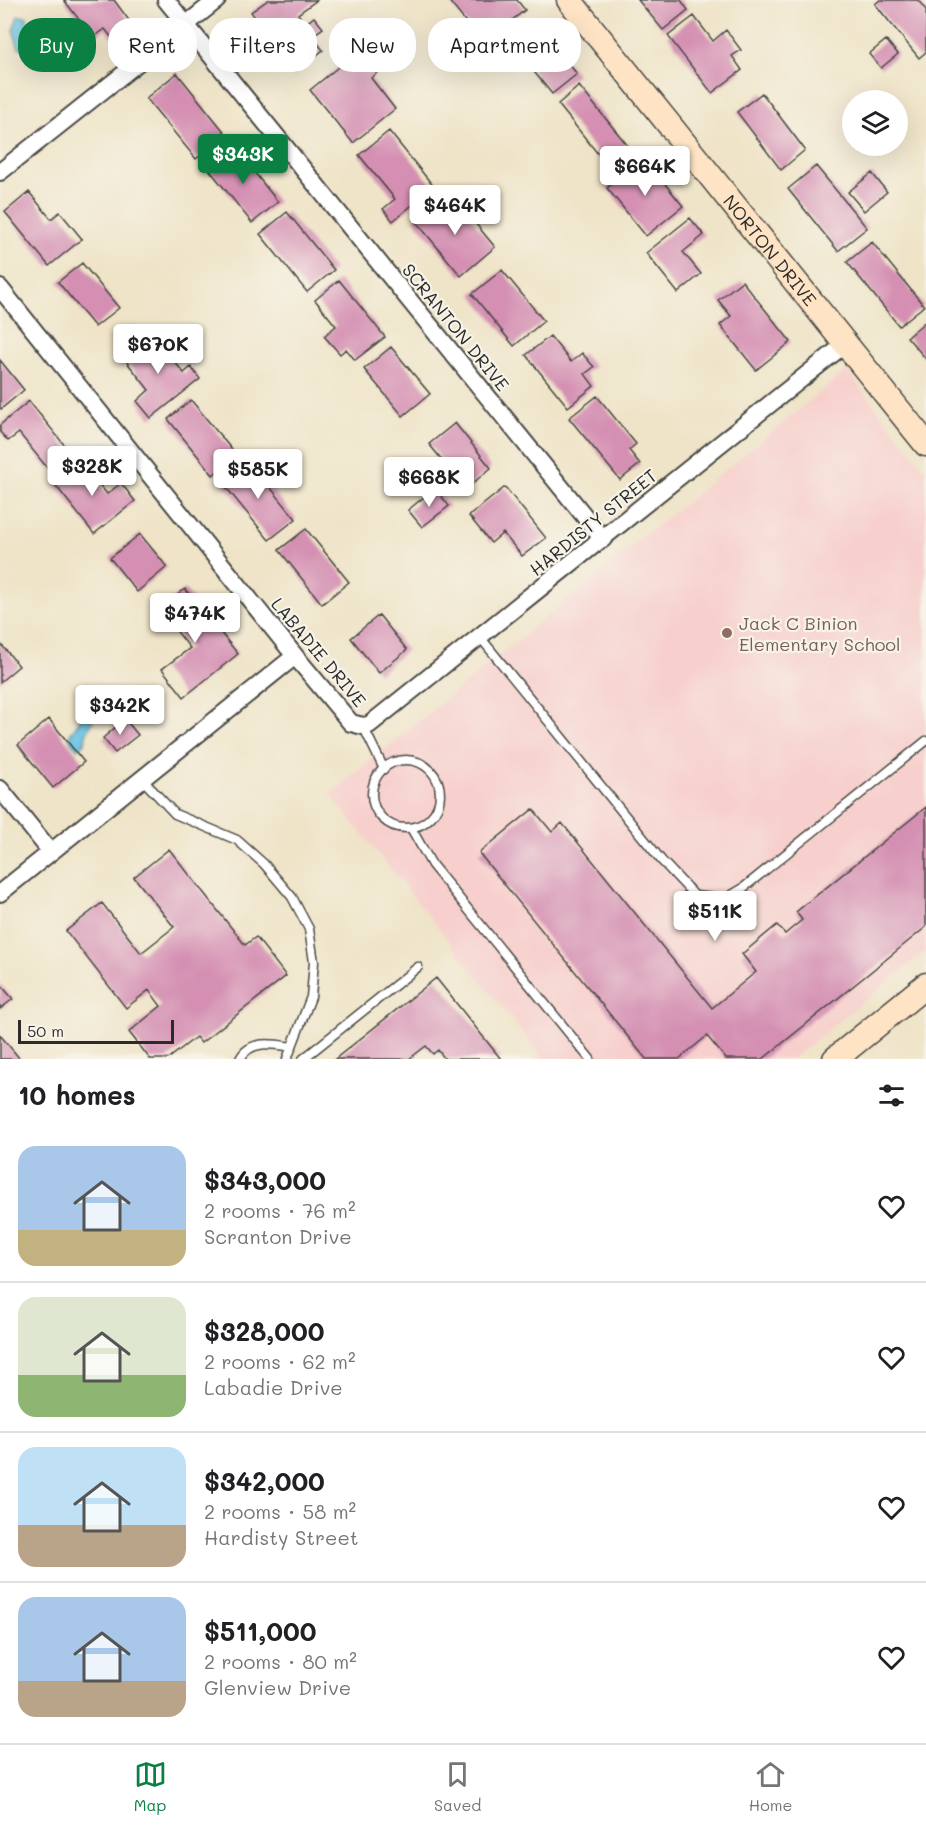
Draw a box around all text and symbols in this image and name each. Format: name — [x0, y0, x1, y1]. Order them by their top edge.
chip: Buy — [18, 18, 96, 72]
chip: Rent — [108, 18, 197, 72]
chip: Filters — [209, 18, 317, 72]
chip: New — [329, 18, 416, 72]
chip: Apartment — [428, 18, 581, 72]
map controls — [842, 90, 908, 156]
button: layers — [842, 90, 908, 156]
pin: $343K — [201, 134, 285, 185]
text: $343K — [212, 140, 274, 166]
pin: $664K — [603, 146, 687, 197]
text: $664K — [614, 152, 676, 178]
pin: $464K — [413, 185, 497, 236]
street label: NORTON DRIVE — [718, 190, 822, 311]
text: $464K — [424, 191, 486, 217]
street label: SCRANTON DRIVE — [397, 258, 515, 396]
pin: $670K — [116, 324, 200, 375]
text: $670K — [127, 330, 189, 356]
pin: $328K — [50, 446, 134, 497]
pin: $585K — [216, 449, 300, 500]
text: $328K — [61, 452, 123, 478]
text: $585K — [227, 455, 289, 481]
pin: $668K — [387, 457, 471, 508]
text: $668K — [398, 463, 460, 489]
street label: HARDISTY STREET — [524, 463, 662, 581]
street label: LABADIE DRIVE — [266, 592, 372, 712]
pin: $474K — [153, 593, 237, 644]
text: $474K — [164, 599, 226, 625]
place label: Jack C Binion Elementary School — [739, 611, 901, 656]
marker: Jack C Binion Elementary School — [720, 626, 734, 640]
pin: $342K — [78, 685, 162, 736]
text: $342K — [89, 691, 151, 717]
pin: $511K — [673, 891, 757, 942]
text: $511K — [688, 897, 742, 923]
scale bar — [18, 1017, 174, 1044]
text: 50 m — [27, 1020, 64, 1041]
text: 10 homes — [18, 1078, 136, 1112]
icon: filters — [875, 1079, 908, 1112]
text: $343,000 — [204, 1163, 326, 1197]
icon: home — [66, 1170, 138, 1242]
icon: heart — [875, 1190, 908, 1223]
text: 2 rooms · 76 m² — [204, 1197, 356, 1223]
text: Scranton Drive — [204, 1223, 352, 1249]
text: $328,000 — [204, 1314, 324, 1348]
icon: home — [66, 1321, 138, 1393]
icon: heart — [875, 1341, 908, 1374]
text: 2 rooms · 62 m² — [204, 1348, 356, 1374]
text: Labadie Drive — [204, 1374, 343, 1400]
text: $342,000 — [204, 1464, 325, 1498]
icon: home — [66, 1471, 138, 1543]
icon: heart — [875, 1491, 908, 1524]
text: 2 rooms · 58 m² — [204, 1498, 356, 1524]
text: Hardisty Street — [204, 1524, 359, 1550]
text: $511,000 — [204, 1614, 316, 1648]
icon: home — [66, 1621, 138, 1693]
icon: heart — [875, 1641, 908, 1674]
text: 2 rooms · 80 m² — [204, 1648, 357, 1674]
text: Glenview Drive — [204, 1674, 351, 1700]
tab: Map — [134, 1758, 167, 1815]
tab: Saved — [434, 1758, 481, 1815]
tab: Home — [749, 1758, 792, 1815]

